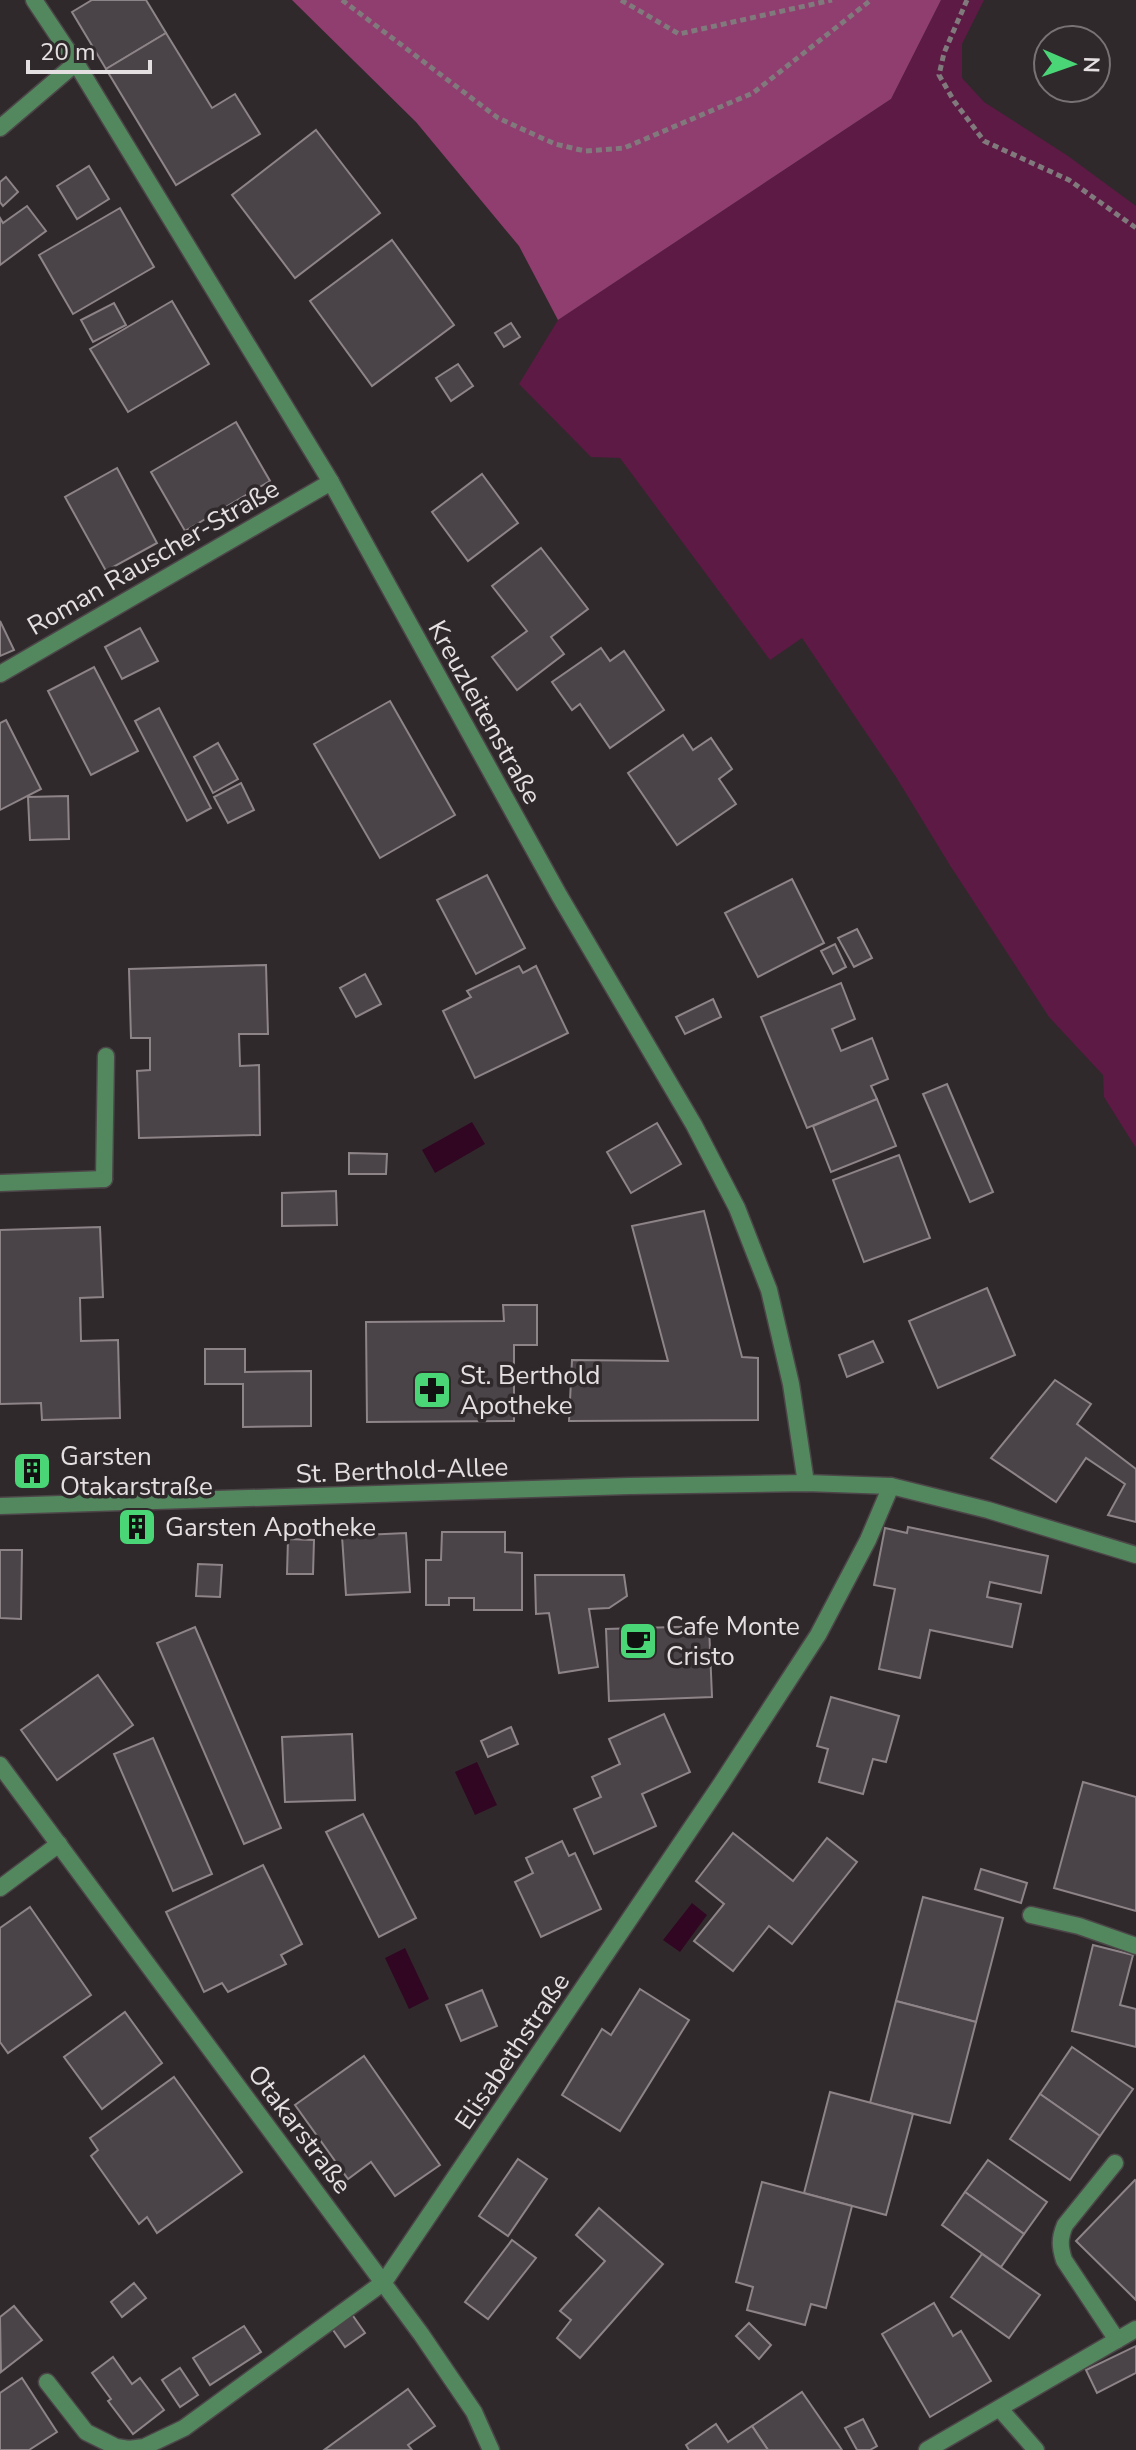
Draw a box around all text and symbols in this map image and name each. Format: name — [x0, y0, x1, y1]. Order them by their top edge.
scale bar — [28, 24, 150, 74]
north arrow — [1032, 24, 1112, 104]
text: 20 m — [40, 36, 96, 68]
text: N — [1076, 56, 1106, 73]
street label: Roman Rauscher-Straße — [21, 471, 285, 644]
street label: Kreuzleitenstraße — [420, 614, 550, 810]
place label: St. Berthold Apotheke — [460, 1358, 600, 1423]
pharmacy icon: St. Berthold Apotheke — [411, 1369, 453, 1411]
place label: Garsten Otakarstraße — [60, 1439, 213, 1504]
street label: St. Berthold-Allee — [295, 1449, 509, 1492]
building icon: Garsten Otakarstraße — [11, 1450, 53, 1492]
building icon: Garsten Apotheke — [116, 1506, 158, 1548]
place label: Garsten Apotheke — [165, 1510, 376, 1545]
place label: Cafe Monte Cristo — [666, 1609, 800, 1674]
cafe icon: Cafe Monte Cristo — [617, 1620, 659, 1662]
street label: Elisabethstraße — [447, 1966, 578, 2137]
street label: Otakarstraße — [240, 2058, 360, 2201]

